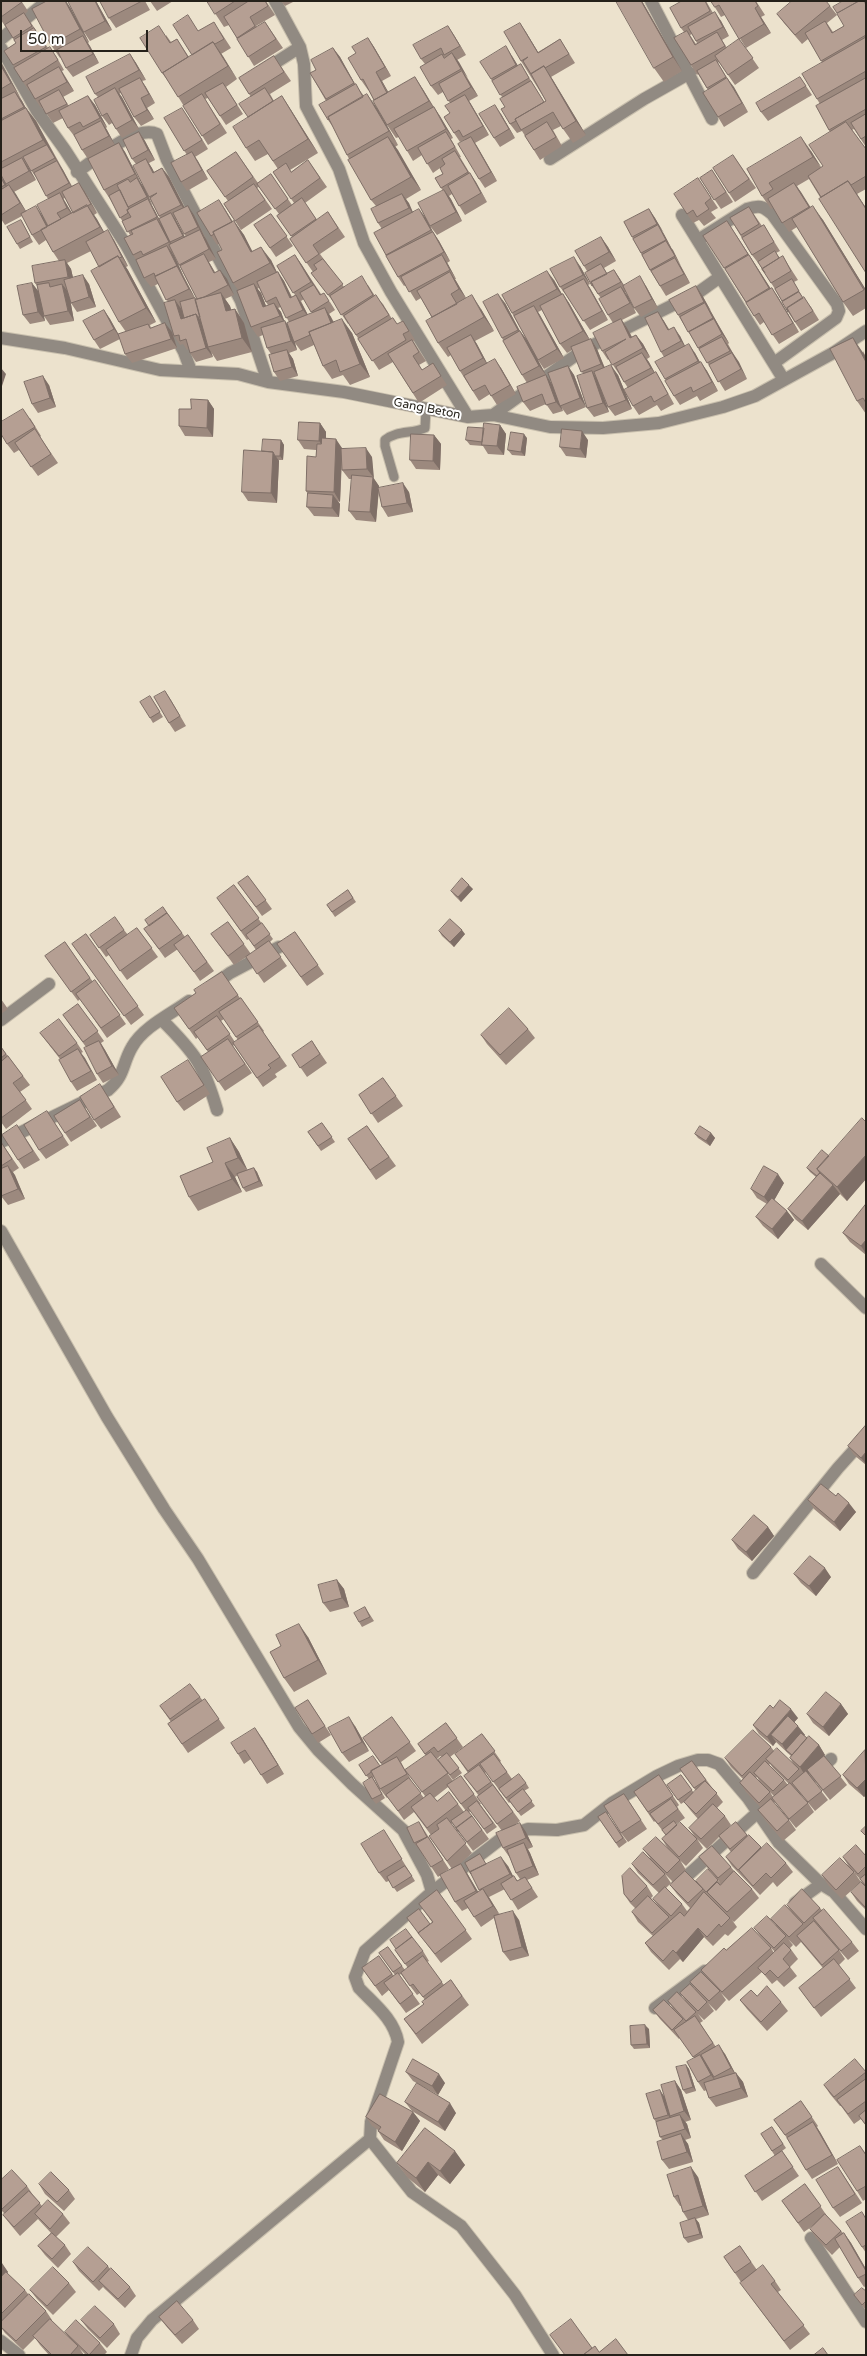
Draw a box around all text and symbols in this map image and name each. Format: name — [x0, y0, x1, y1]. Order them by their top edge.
scale bar — [22, 20, 150, 52]
text: 50 m — [28, 30, 65, 48]
street label: Gang Beton — [392, 395, 462, 423]

